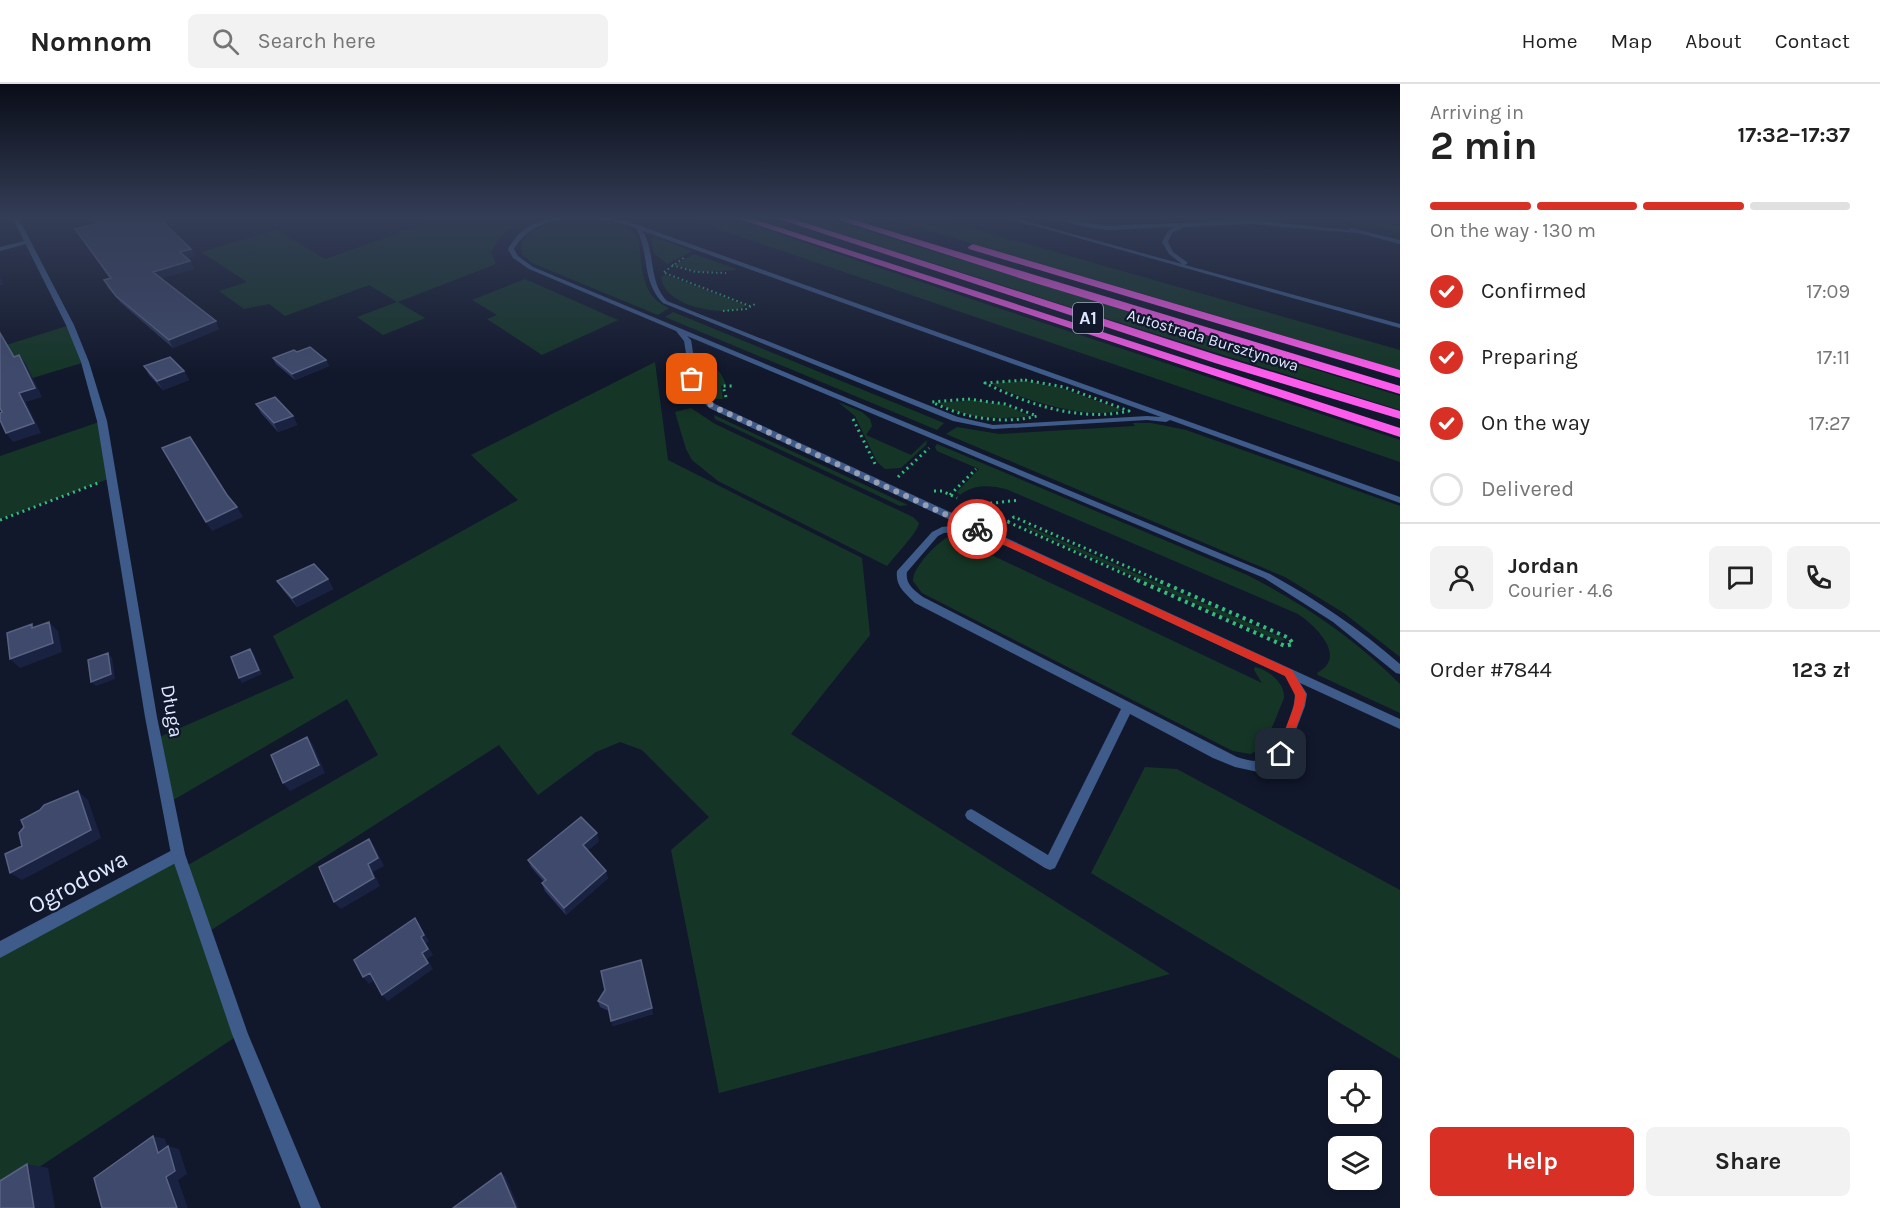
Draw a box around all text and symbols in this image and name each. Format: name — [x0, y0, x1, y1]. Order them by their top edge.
search box — [188, 14, 608, 68]
text: Nomnom — [30, 25, 152, 58]
icon: search — [209, 25, 242, 58]
text: Search here — [257, 28, 376, 54]
text: Home — [1522, 29, 1578, 53]
text: Map — [1611, 29, 1652, 53]
text: About — [1685, 29, 1742, 53]
text: Contact — [1775, 29, 1850, 53]
text: Arriving in — [1430, 101, 1524, 124]
text: 17:32–17:37 — [1737, 122, 1850, 148]
text: 2 min — [1430, 123, 1538, 169]
text: On the way · 130 m — [1430, 219, 1596, 242]
icon: check — [1430, 275, 1463, 308]
text: Confirmed — [1481, 278, 1587, 304]
text: 17:09 — [1806, 280, 1850, 303]
road number: A1 — [1073, 303, 1103, 333]
street label: Autostrada Bursztynowa — [1125, 305, 1301, 375]
icon: check — [1430, 341, 1463, 374]
text: Preparing — [1481, 344, 1578, 370]
text: 17:11 — [1816, 346, 1850, 369]
pin — [666, 353, 717, 404]
icon: bag — [675, 362, 708, 395]
icon: check — [1430, 407, 1463, 440]
text: On the way — [1481, 410, 1590, 436]
text: 17:27 — [1808, 412, 1850, 435]
text: Delivered — [1481, 476, 1574, 502]
courier — [947, 499, 1007, 559]
icon: bike — [961, 513, 994, 546]
button: person — [1430, 546, 1493, 609]
button: chat — [1709, 546, 1772, 609]
button: phone — [1787, 546, 1850, 609]
text: Jordan — [1508, 553, 1579, 579]
text: Courier · 4.6 — [1508, 579, 1613, 602]
text: Order #7844 — [1430, 657, 1552, 683]
text: 123 zł — [1792, 657, 1850, 683]
street label: Długa — [156, 683, 188, 739]
pin — [1255, 728, 1306, 779]
icon: home — [1264, 737, 1297, 770]
street label: Ogrodowa — [23, 844, 133, 920]
map controls — [1328, 1070, 1382, 1190]
button: locate — [1328, 1070, 1382, 1124]
button: Help — [1430, 1127, 1634, 1196]
button: Share — [1646, 1127, 1850, 1196]
button: layers — [1328, 1136, 1382, 1190]

